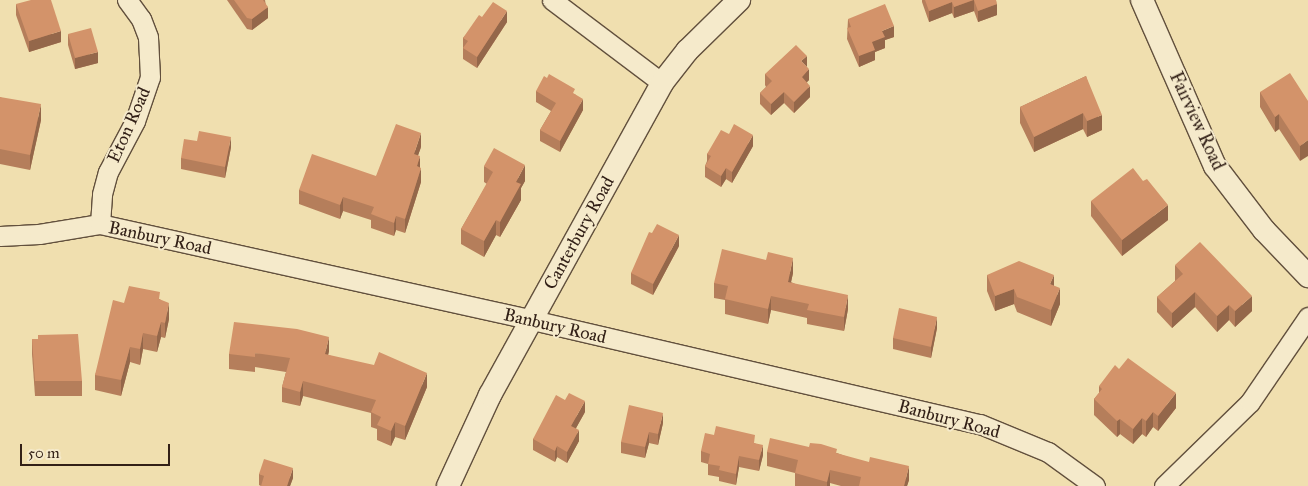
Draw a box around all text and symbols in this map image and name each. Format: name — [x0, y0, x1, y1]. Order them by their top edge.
street label: Fairview Road — [1165, 68, 1229, 174]
street label: Eton Road — [103, 84, 155, 166]
street label: Canterbury Road — [539, 173, 619, 293]
street label: Banbury Road — [106, 217, 214, 259]
street label: Banbury Road — [501, 304, 609, 348]
street label: Banbury Road — [896, 395, 1002, 443]
scale bar — [22, 434, 172, 466]
text: 50 m — [28, 444, 60, 462]

